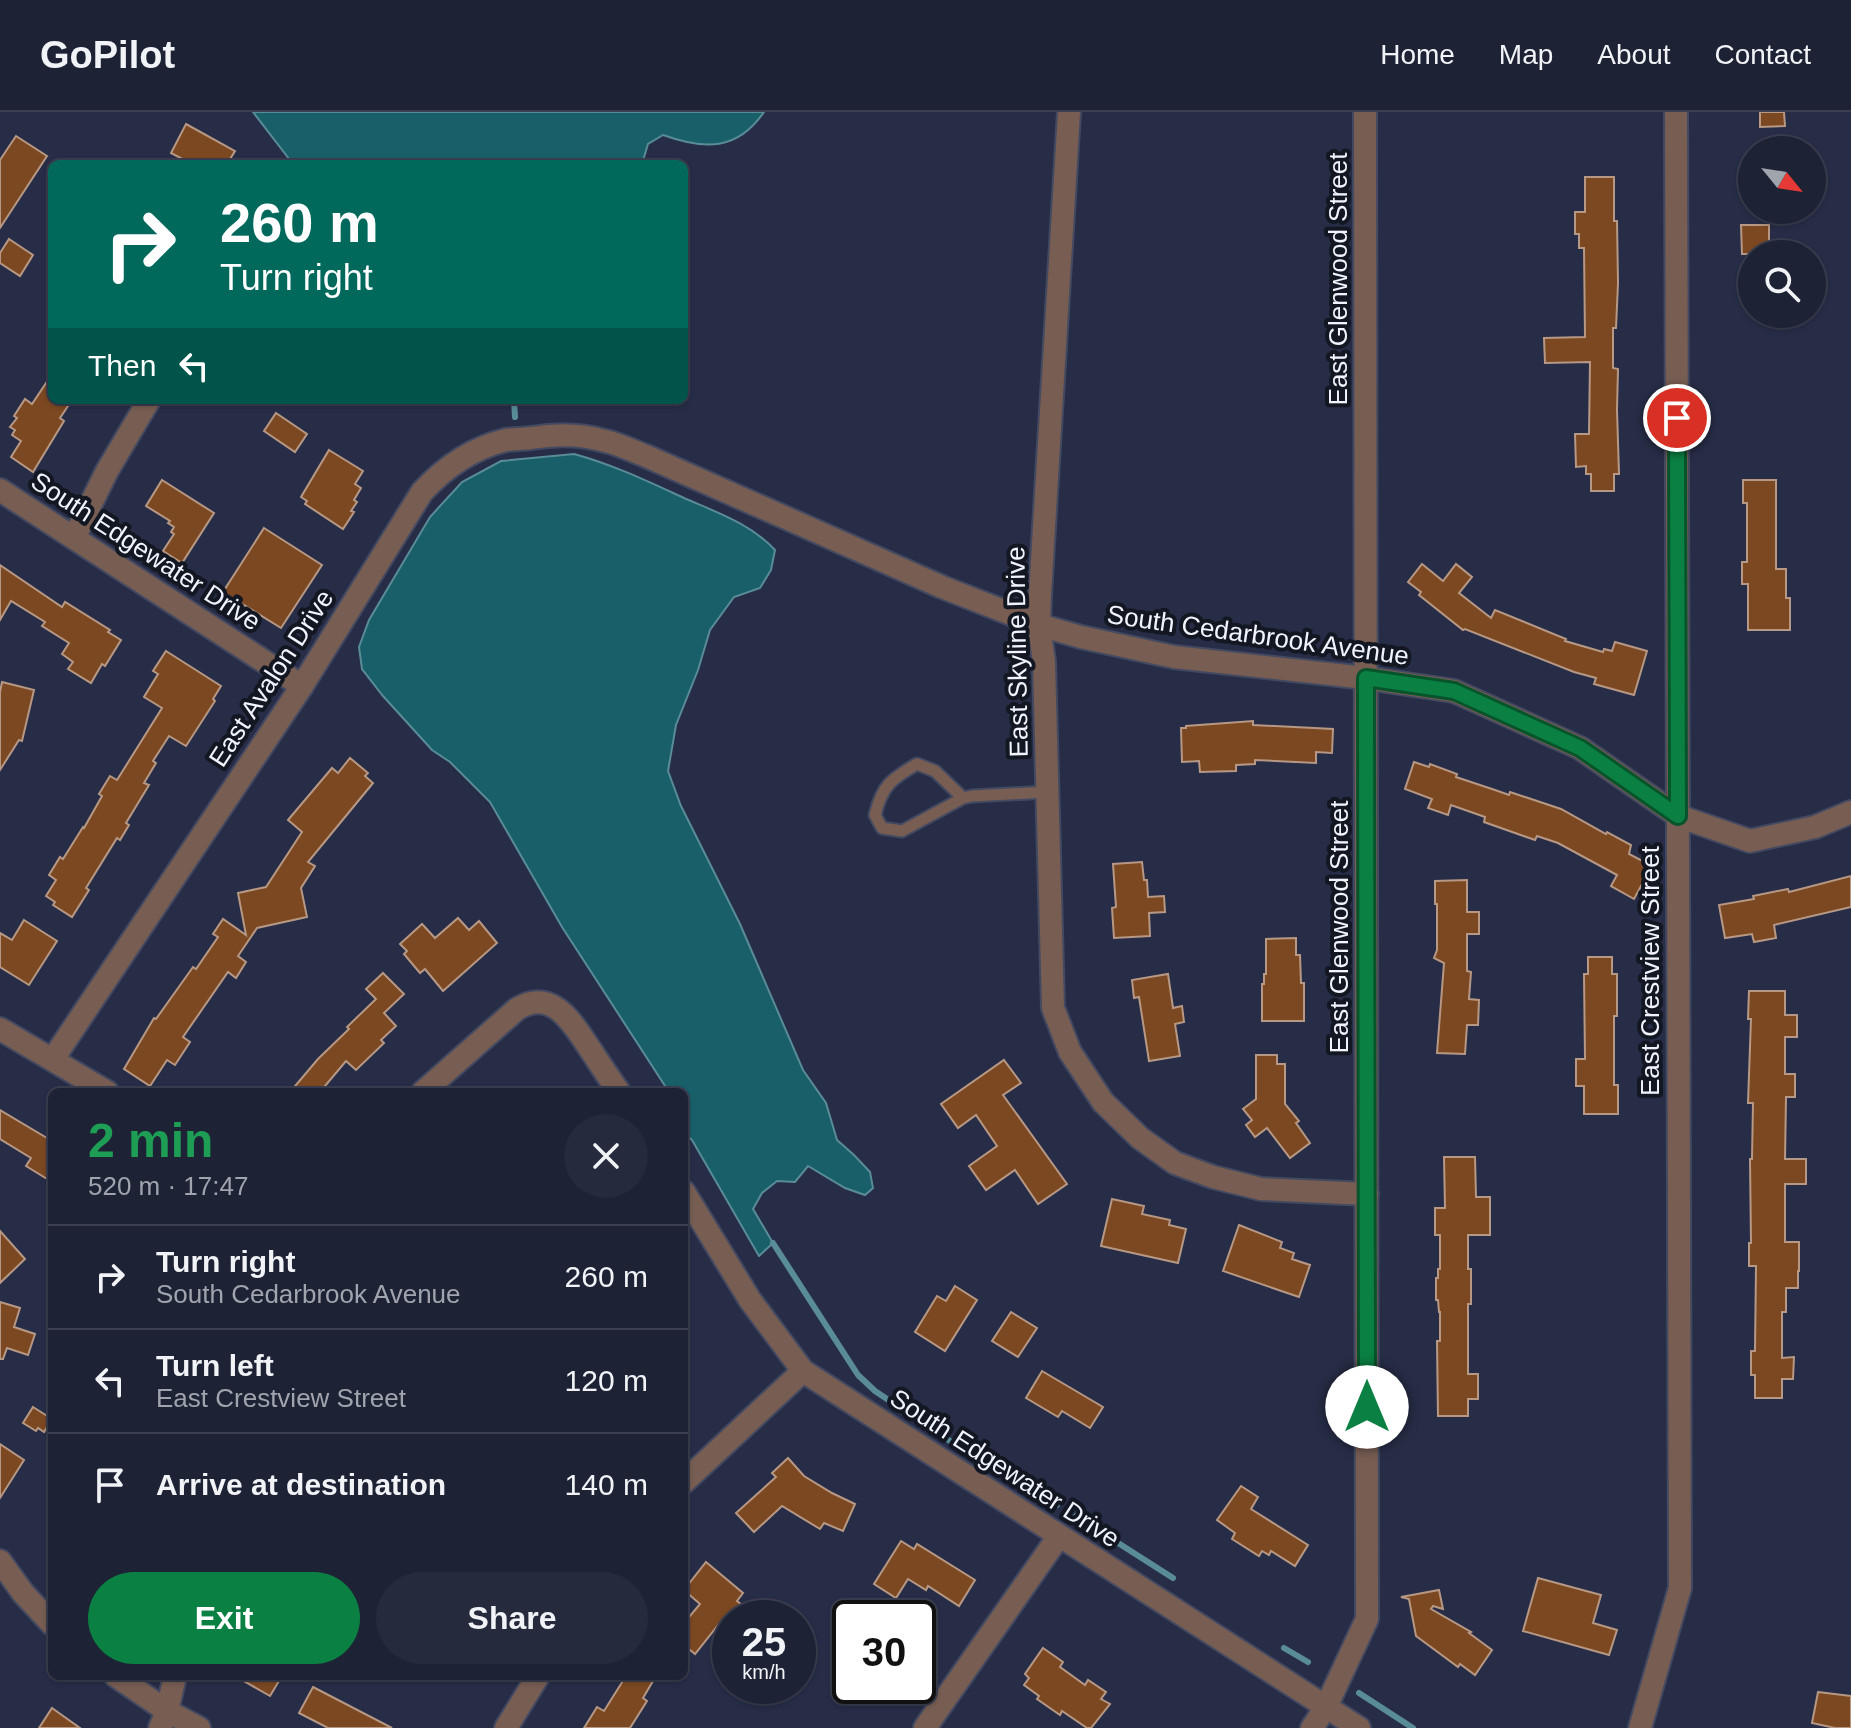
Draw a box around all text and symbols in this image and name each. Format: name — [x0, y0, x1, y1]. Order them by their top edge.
text: GoPilot — [40, 34, 175, 76]
text: Home — [1380, 39, 1455, 70]
text: Map — [1499, 39, 1553, 70]
text: About — [1597, 39, 1671, 70]
text: Contact — [1715, 39, 1811, 70]
north arrow — [1738, 136, 1826, 224]
map controls — [1738, 136, 1826, 328]
street label: East Glenwood Street — [1323, 152, 1353, 405]
text: 260 m — [220, 191, 379, 254]
icon: right — [88, 192, 192, 296]
button: search — [1738, 240, 1826, 328]
text: Turn right — [220, 257, 373, 298]
icon: left — [172, 344, 216, 388]
text: Then — [88, 349, 156, 382]
pin — [1643, 384, 1711, 452]
icon: arrive — [1655, 396, 1699, 440]
street label: South Edgewater Drive — [26, 466, 266, 636]
street label: East Skyline Drive — [1000, 546, 1034, 758]
street label: East Avalon Drive — [203, 584, 339, 772]
street label: South Cedarbrook Avenue — [1105, 599, 1411, 671]
street label: East Glenwood Street — [1324, 800, 1354, 1053]
street label: East Crestview Street — [1635, 845, 1665, 1096]
text: 2 min — [88, 1114, 213, 1167]
button: close — [564, 1114, 648, 1198]
text: 520 m · 17:47 — [88, 1171, 248, 1201]
text: Turn right — [156, 1245, 295, 1278]
icon: right — [88, 1255, 132, 1299]
text: 260 m — [565, 1260, 648, 1293]
text: South Cedarbrook Avenue — [156, 1279, 461, 1309]
text: Turn left — [156, 1349, 274, 1382]
icon: left — [88, 1359, 132, 1403]
text: 120 m — [565, 1364, 648, 1397]
position arrow — [1325, 1365, 1409, 1449]
text: East Crestview Street — [156, 1383, 406, 1413]
street label: South Edgewater Drive — [885, 1383, 1125, 1553]
icon: arrive — [88, 1463, 132, 1507]
text: Arrive at destination — [156, 1468, 446, 1501]
text: 140 m — [565, 1468, 648, 1501]
button: Exit — [88, 1572, 360, 1664]
button: Share — [376, 1572, 648, 1664]
speed limit sign: 30 — [832, 1600, 936, 1704]
text: 25 — [742, 1620, 786, 1664]
text: km/h — [742, 1661, 786, 1683]

